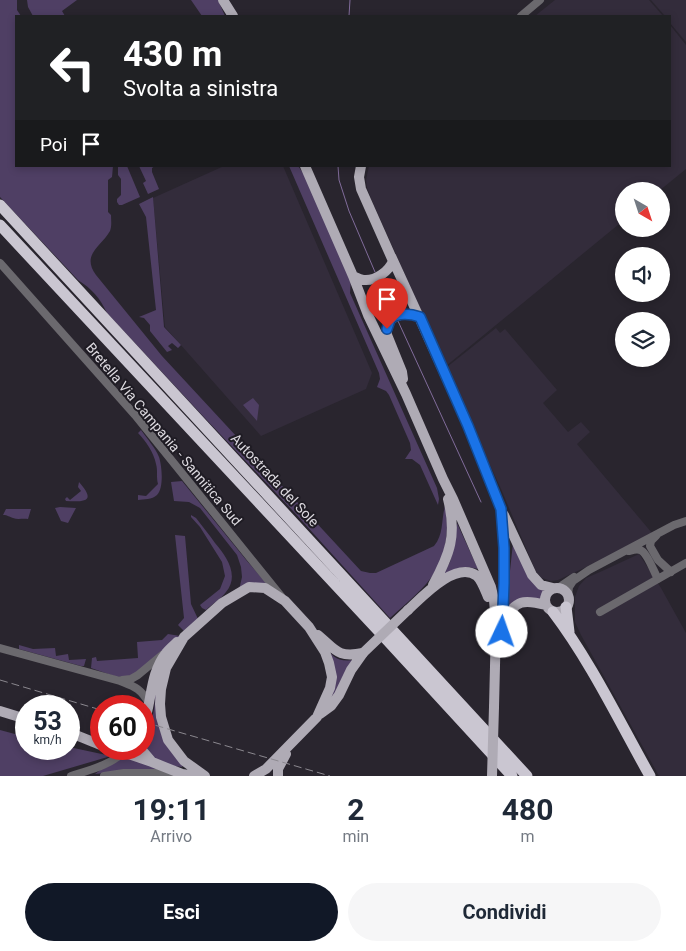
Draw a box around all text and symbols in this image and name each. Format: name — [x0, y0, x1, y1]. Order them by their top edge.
text: 430 m — [123, 34, 222, 75]
icon: left — [40, 35, 105, 100]
text: Svolta a sinistra — [123, 76, 278, 101]
icon: arrive — [77, 130, 105, 158]
text: Poi — [40, 133, 67, 156]
north arrow — [615, 182, 670, 238]
map controls — [615, 182, 670, 367]
button: sound — [615, 247, 670, 302]
pin — [366, 278, 408, 329]
icon: arrive — [373, 285, 401, 313]
button: layers — [615, 312, 670, 367]
street label: Bretella Via Campania - Sannitica Sud — [83, 340, 245, 528]
street label: Autostrada del Sole — [228, 430, 322, 530]
position arrow — [475, 605, 527, 657]
speed limit sign: 60 — [90, 695, 155, 760]
text: 53 — [33, 707, 62, 736]
text: km/h — [33, 733, 62, 747]
text: 19:11 — [133, 792, 210, 827]
text: 2 — [347, 792, 364, 827]
text: 480 — [502, 792, 553, 827]
text: Arrivo — [150, 827, 192, 846]
text: min — [342, 827, 369, 846]
text: m — [521, 827, 535, 846]
button: Esci — [25, 883, 338, 941]
button: Condividi — [348, 883, 661, 941]

